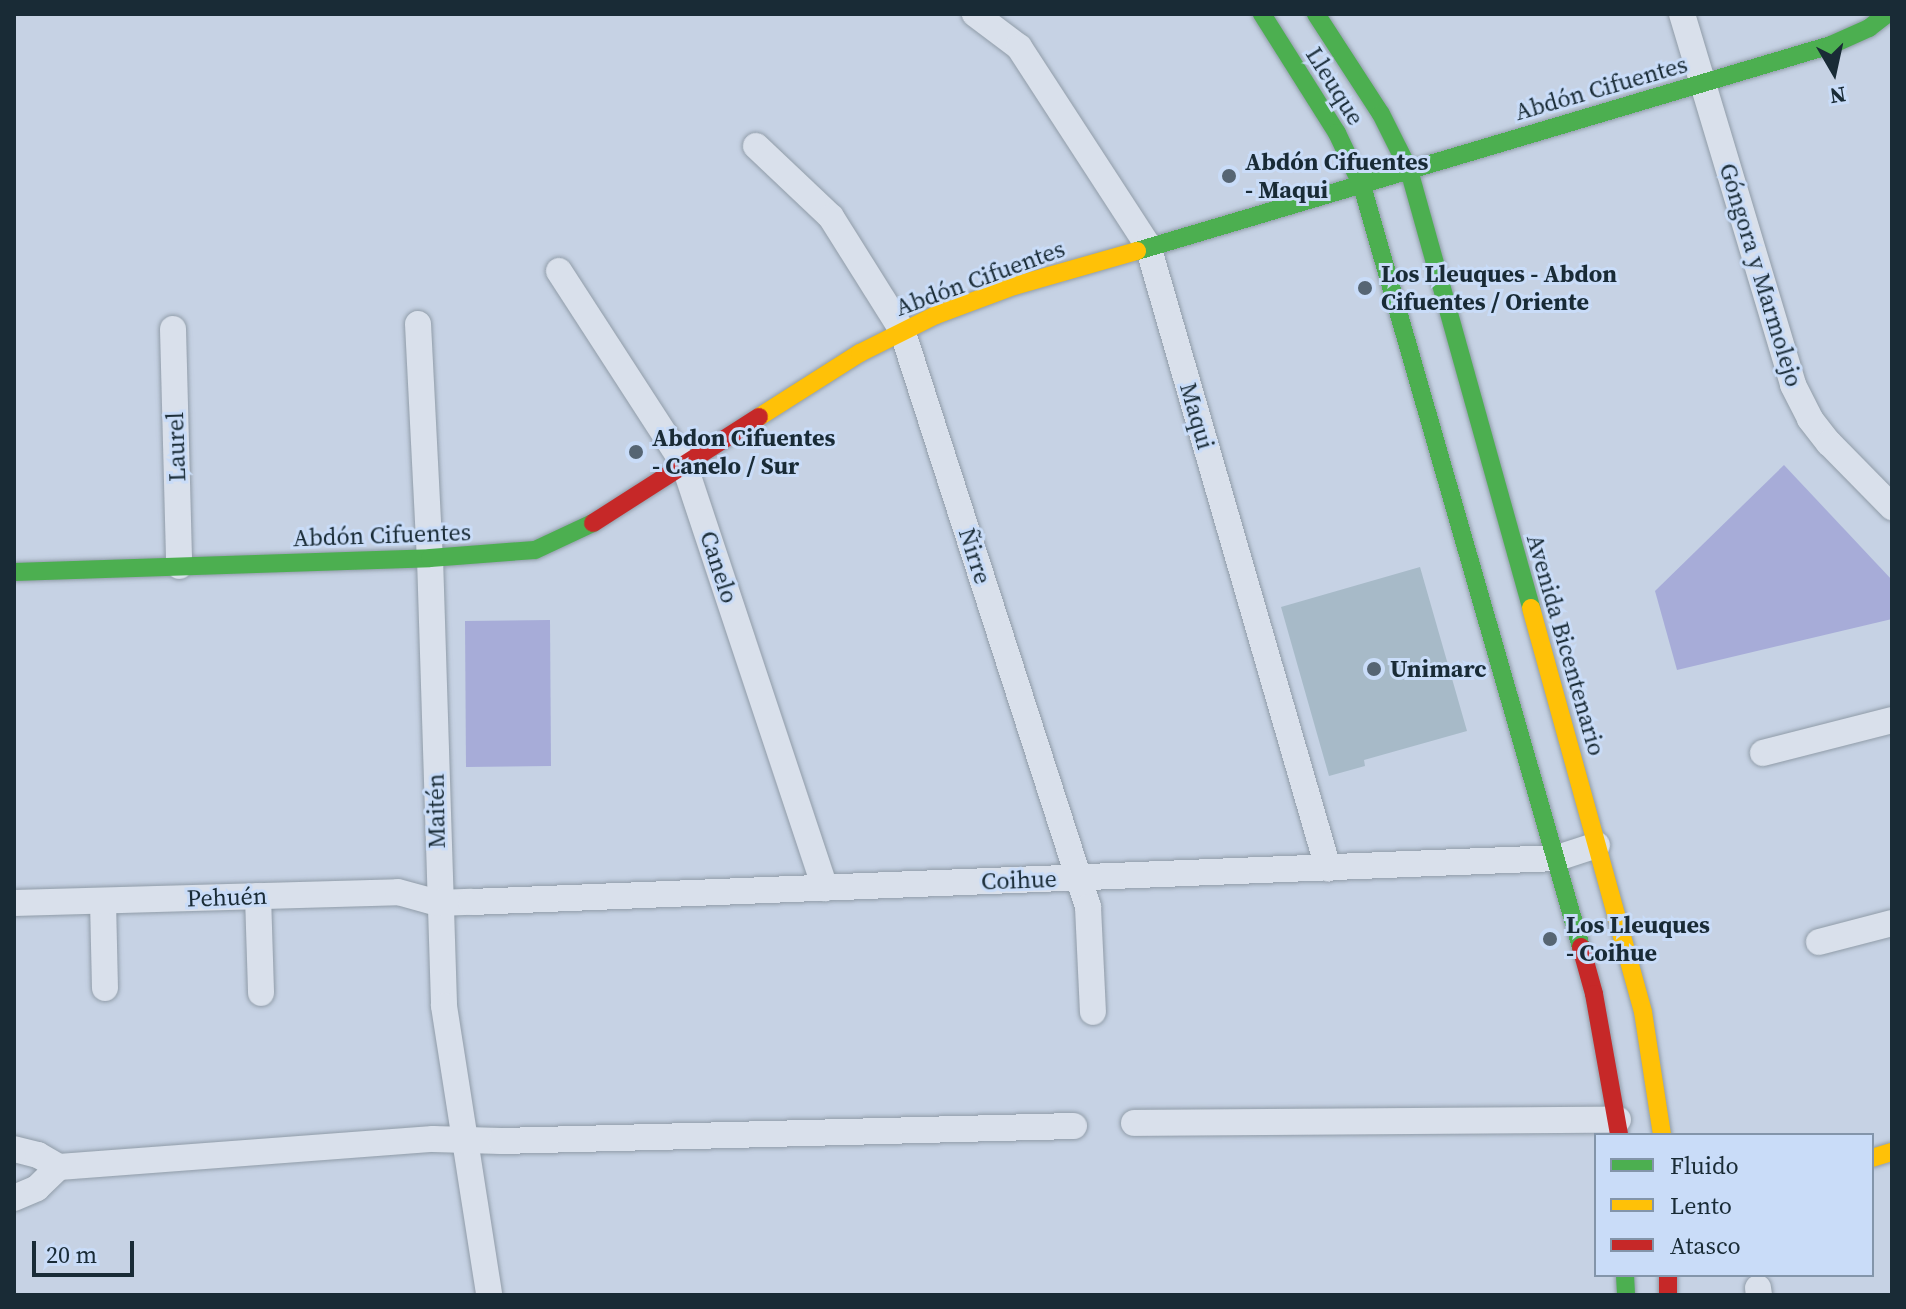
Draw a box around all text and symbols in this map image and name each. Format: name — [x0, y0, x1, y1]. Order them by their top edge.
north arrow — [1794, 32, 1874, 112]
street label: Lleuque — [1300, 42, 1370, 130]
street label: Abdón Cifuentes — [1511, 50, 1691, 126]
text: N — [1827, 80, 1848, 112]
place label: Abdón Cifuentes - Maqui — [1245, 148, 1428, 204]
street label: Góngora y Marmolejo — [1713, 160, 1809, 390]
marker: Abdón Cifuentes - Maqui — [1220, 167, 1238, 185]
street label: Abdón Cifuentes — [891, 234, 1069, 322]
place label: Los Lleuques - Abdon Cifuentes / Oriente — [1381, 260, 1617, 316]
marker: Los Lleuques - Abdon Cifuentes / Oriente — [1356, 279, 1374, 297]
street label: Maqui — [1174, 379, 1220, 453]
street label: Laurel — [160, 412, 192, 482]
place label: Abdon Cifuentes - Canelo / Sur — [652, 424, 835, 480]
marker: Abdon Cifuentes - Canelo / Sur — [627, 443, 645, 461]
street label: Abdón Cifuentes — [292, 518, 472, 552]
street label: Ñirre — [952, 524, 998, 588]
street label: Canelo — [694, 527, 744, 607]
street label: Avenida Bicentenario — [1521, 531, 1611, 759]
place label: Unimarc — [1390, 655, 1487, 683]
marker: Unimarc — [1365, 660, 1383, 678]
street label: Maitén — [421, 773, 451, 849]
street label: Coihue — [981, 864, 1057, 896]
street label: Pehuén — [186, 881, 268, 913]
place label: Los Lleuques - Coihue — [1566, 911, 1710, 967]
marker: Los Lleuques - Coihue — [1541, 930, 1559, 948]
legend — [1594, 1133, 1874, 1277]
text: Fluido — [1670, 1149, 1739, 1182]
text: Lento — [1670, 1189, 1732, 1222]
scale bar — [36, 1225, 138, 1275]
text: Atasco — [1670, 1229, 1741, 1262]
text: 20 m — [46, 1238, 97, 1271]

